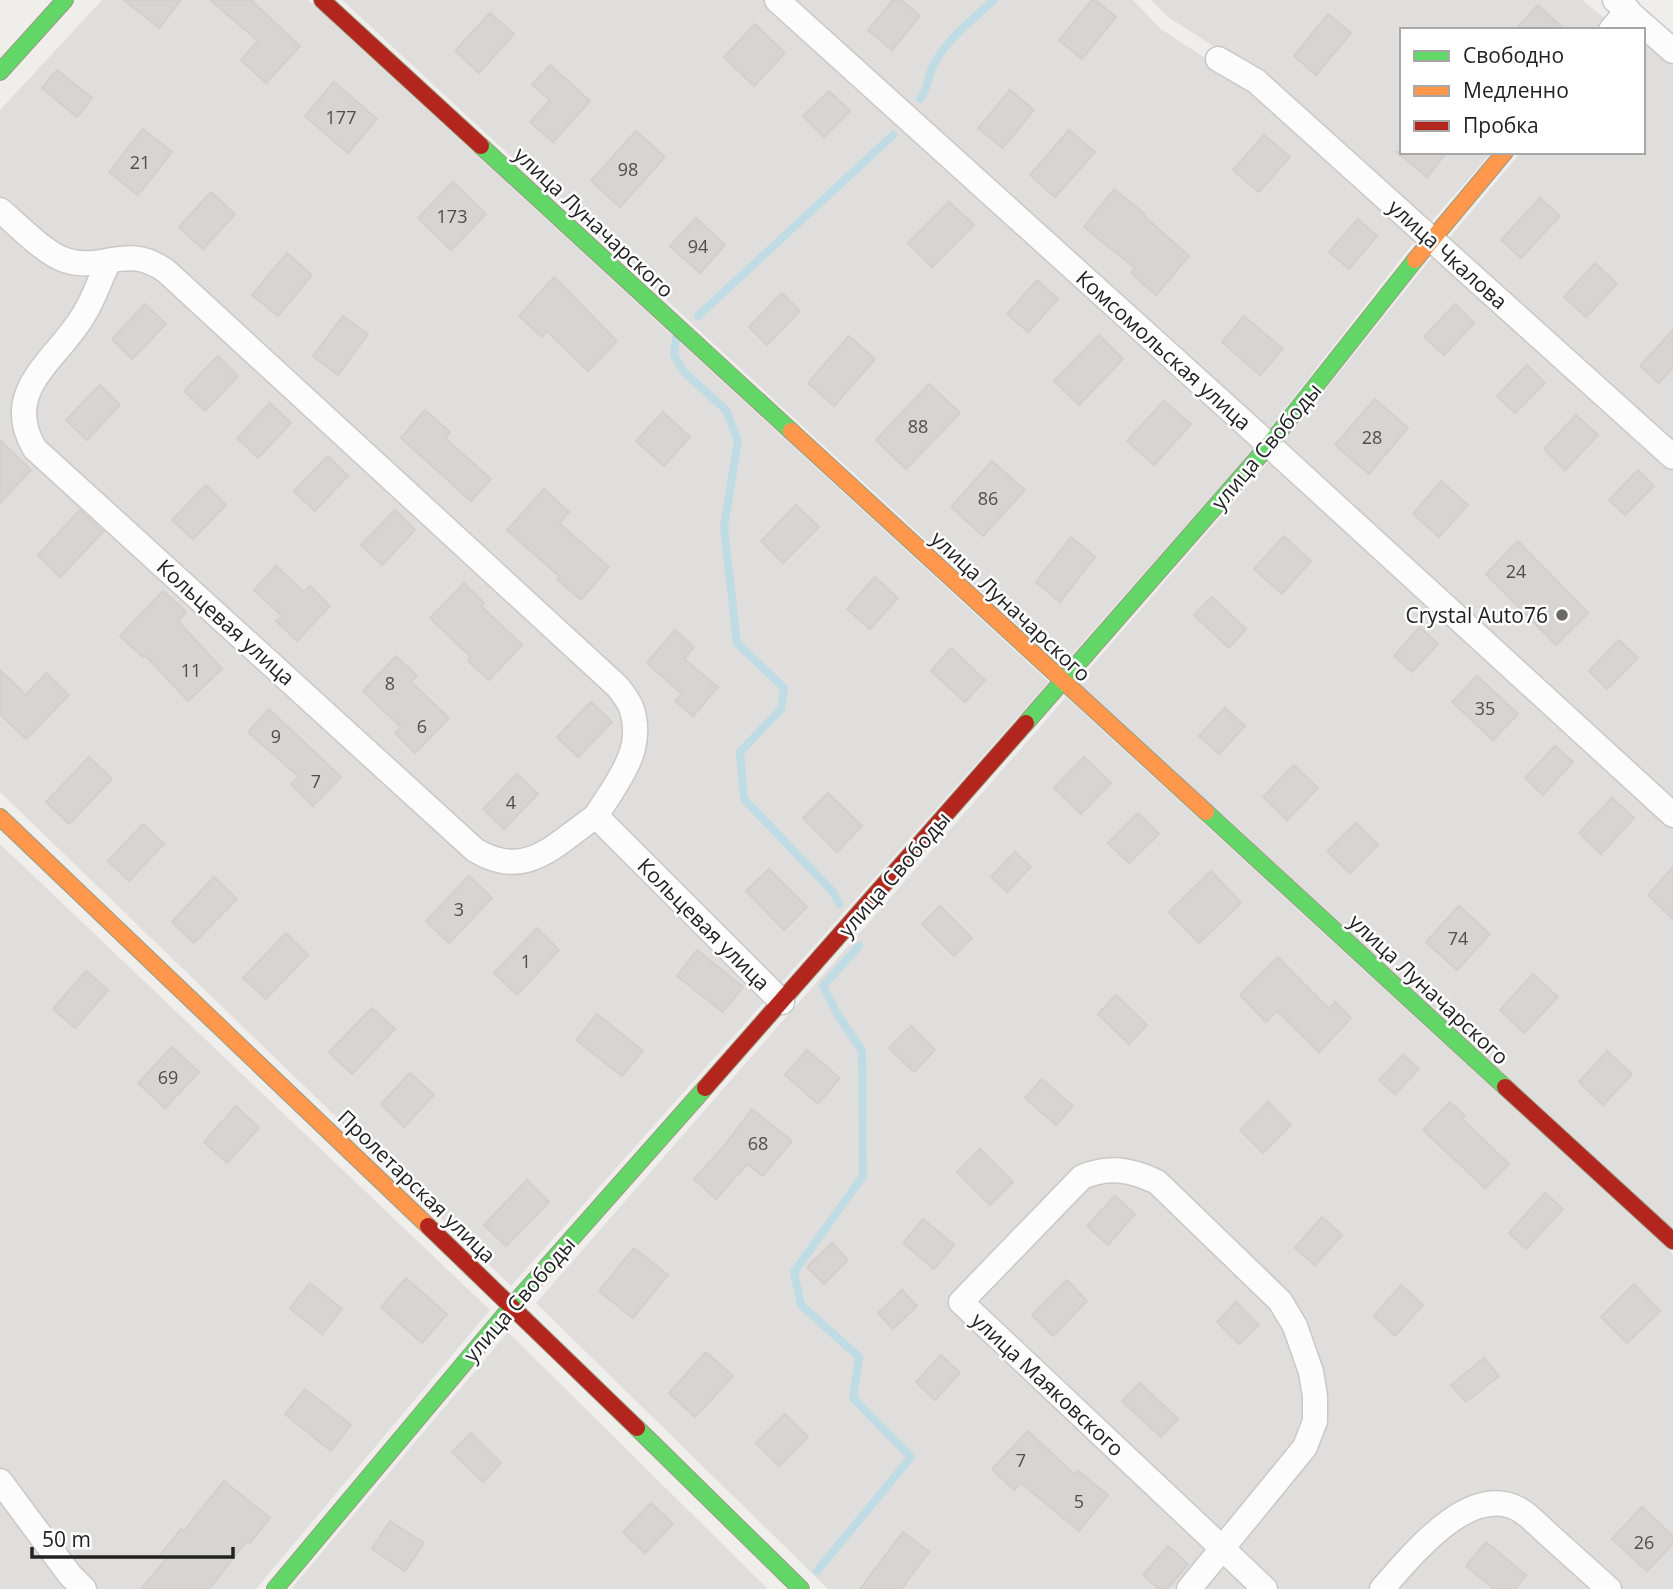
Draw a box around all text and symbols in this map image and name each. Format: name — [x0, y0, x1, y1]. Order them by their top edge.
legend — [1400, 28, 1645, 154]
text: Свободно — [1463, 41, 1564, 69]
text: Медленно — [1463, 76, 1569, 104]
house number: 177 — [326, 105, 356, 129]
text: Пробка — [1463, 111, 1539, 139]
street label: улица Луначарского — [508, 141, 680, 303]
house number: 21 — [130, 150, 150, 174]
house number: 98 — [618, 157, 638, 181]
street label: улица Чкалова — [1382, 193, 1514, 315]
house number: 173 — [437, 204, 467, 228]
house number: 94 — [688, 234, 708, 258]
street label: Комсомольская улица — [1071, 264, 1257, 436]
street label: улица Свободы — [1205, 377, 1327, 515]
house number: 88 — [908, 414, 928, 438]
house number: 28 — [1362, 425, 1382, 449]
house number: 86 — [978, 486, 998, 510]
street label: улица Луначарского — [925, 525, 1097, 687]
street label: Кольцевая улица — [151, 553, 301, 691]
house number: 24 — [1506, 559, 1526, 583]
place label: Crystal Auto76 — [1405, 601, 1548, 629]
marker: Crystal Auto76 — [1554, 607, 1570, 623]
house number: 11 — [181, 658, 201, 682]
house number: 8 — [385, 671, 395, 695]
house number: 35 — [1475, 696, 1495, 720]
house number: 6 — [417, 714, 427, 738]
house number: 9 — [271, 724, 281, 748]
house number: 7 — [311, 769, 321, 793]
house number: 4 — [506, 790, 516, 814]
street label: улица Свободы — [832, 805, 956, 943]
street label: Кольцевая улица — [632, 852, 776, 996]
house number: 3 — [454, 897, 464, 921]
street label: улица Луначарского — [1343, 908, 1515, 1070]
house number: 74 — [1448, 926, 1468, 950]
house number: 1 — [521, 949, 531, 973]
house number: 69 — [158, 1065, 178, 1089]
street label: Пролетарская улица — [332, 1103, 502, 1269]
house number: 68 — [748, 1131, 768, 1155]
street label: улица Свободы — [457, 1230, 581, 1368]
street label: улица Маяковского — [966, 1306, 1130, 1462]
house number: 7 — [1016, 1448, 1026, 1472]
house number: 5 — [1074, 1489, 1084, 1513]
scale bar — [32, 1516, 233, 1560]
text: 50 m — [42, 1525, 91, 1553]
house number: 26 — [1634, 1530, 1654, 1554]

